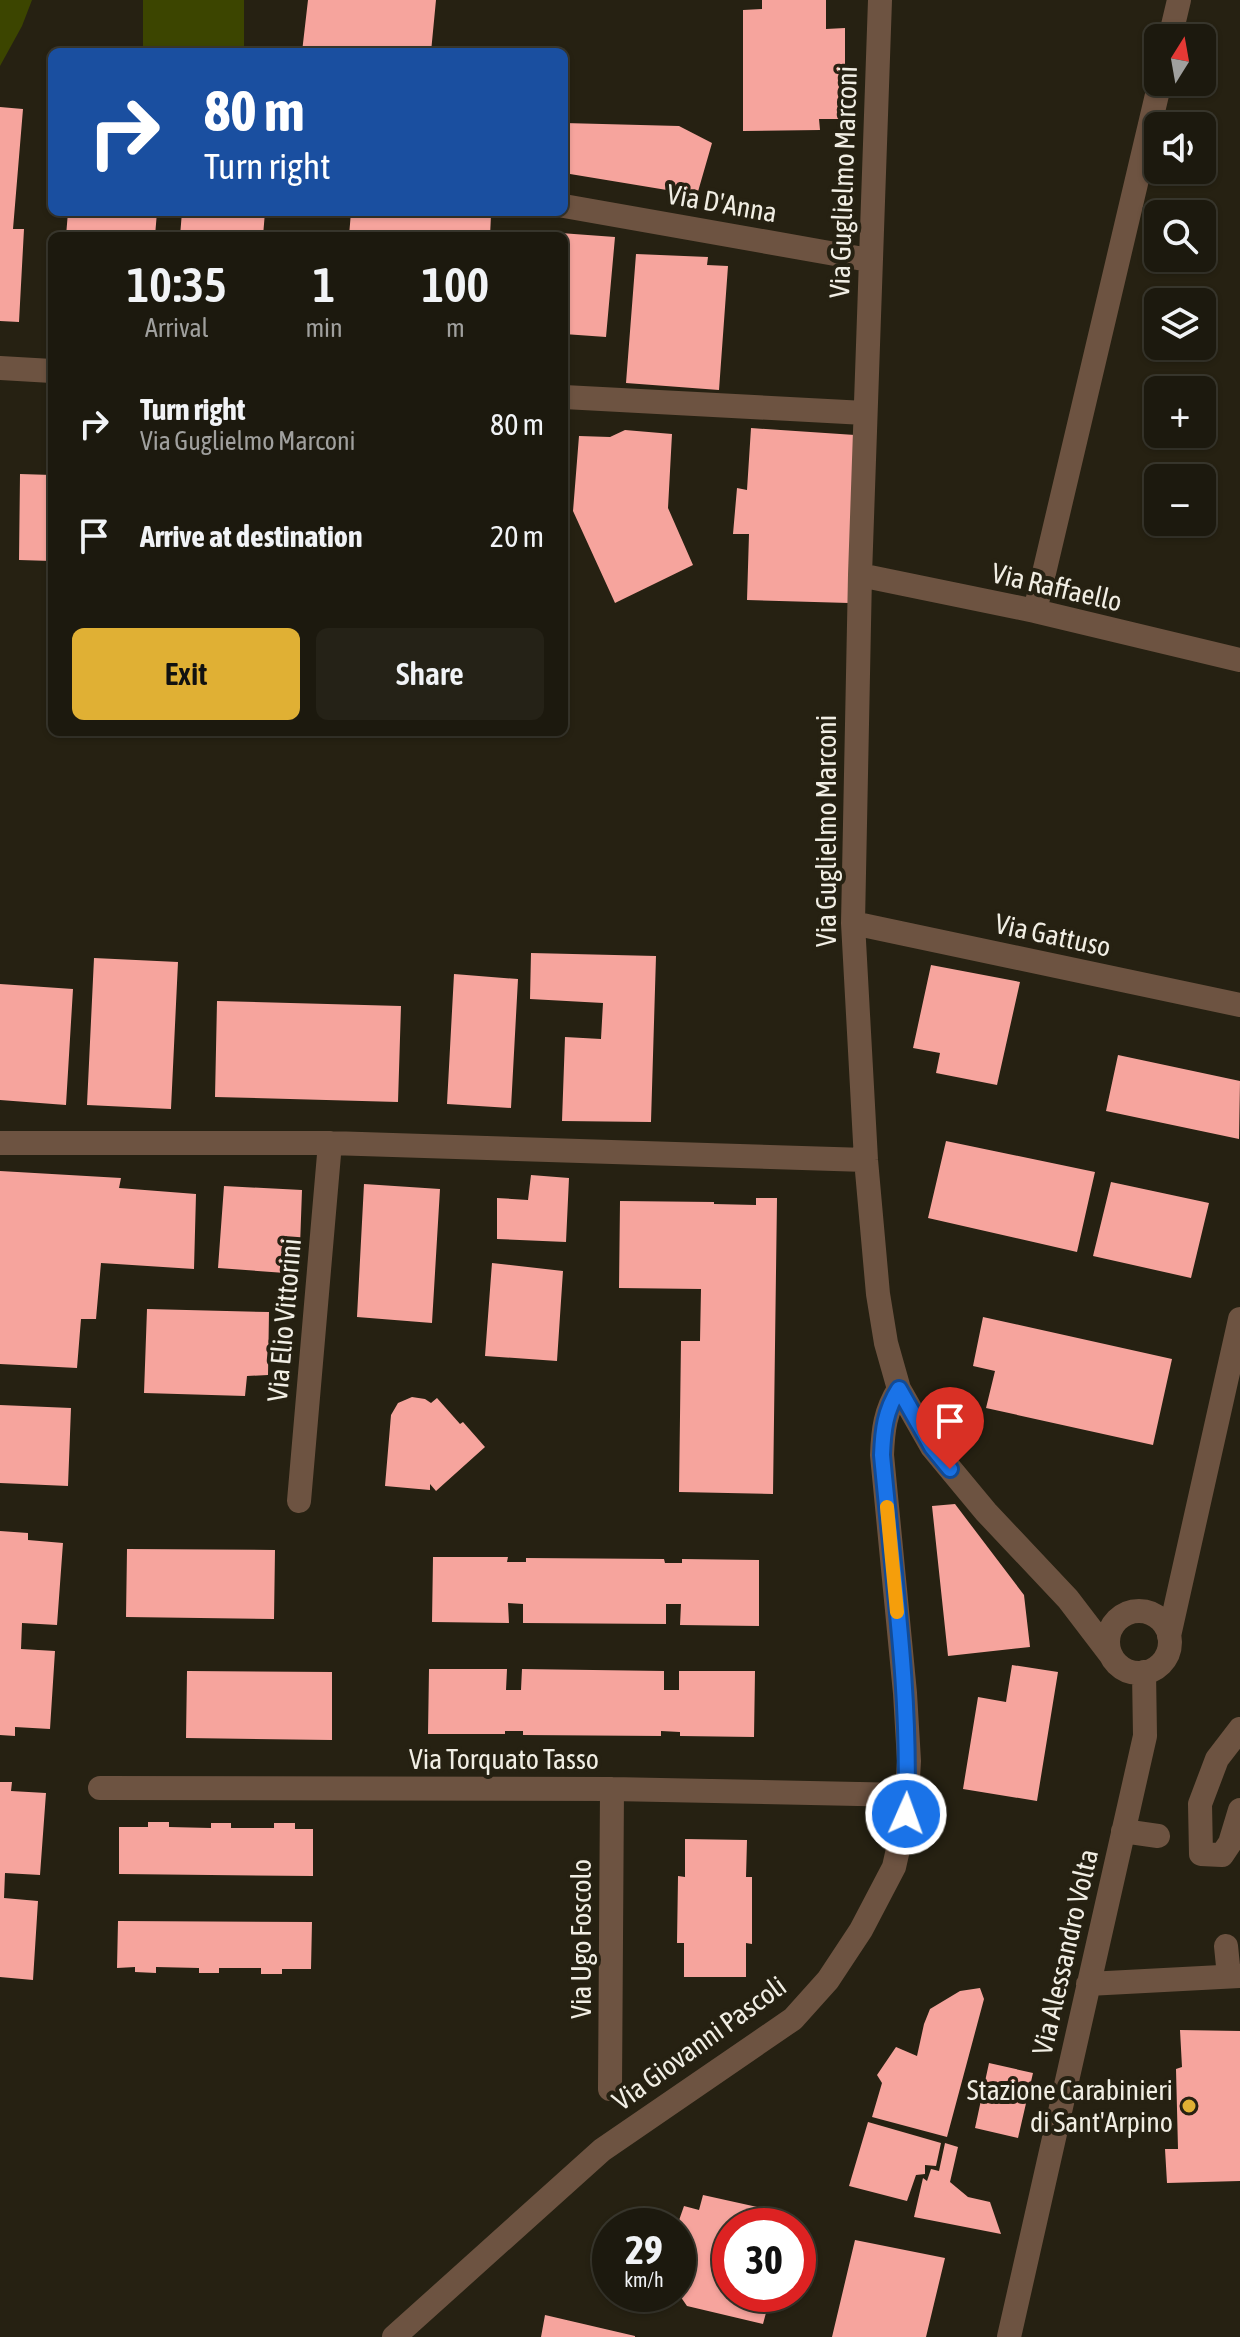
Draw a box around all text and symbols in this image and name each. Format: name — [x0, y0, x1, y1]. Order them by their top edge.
north arrow — [1144, 24, 1216, 96]
map controls — [1144, 24, 1216, 536]
street label: Via Guglielmo Marconi — [823, 65, 863, 299]
text: 80 m — [204, 79, 305, 143]
icon: right — [72, 80, 176, 184]
button: sound — [1144, 112, 1216, 184]
text: Turn right — [204, 145, 331, 187]
street label: Via D'Anna — [664, 178, 780, 228]
button: search — [1144, 200, 1216, 272]
text: 10:35 — [127, 257, 227, 312]
text: 1 — [313, 257, 335, 312]
text: 100 — [422, 257, 489, 312]
button: layers — [1144, 288, 1216, 360]
text: Arrival — [145, 313, 208, 343]
text: min — [305, 313, 343, 343]
text: m — [446, 313, 465, 343]
button: + — [1144, 376, 1216, 448]
text: Turn right — [140, 392, 246, 426]
icon: right — [72, 402, 116, 446]
text: 80 m — [490, 407, 544, 441]
text: Via Guglielmo Marconi — [140, 426, 356, 456]
button: − — [1144, 464, 1216, 536]
icon: arrive — [72, 514, 116, 558]
text: Arrive at destination — [140, 519, 362, 553]
text: 20 m — [490, 519, 544, 553]
street label: Via Raffaello — [989, 556, 1125, 618]
button: Exit — [72, 628, 300, 720]
button: Share — [316, 628, 544, 720]
street label: Via Guglielmo Marconi — [810, 715, 842, 947]
street label: Via Gattuso — [992, 907, 1114, 963]
street label: Via Elio Vittorini — [261, 1237, 307, 1403]
pin — [916, 1387, 984, 1469]
icon: arrive — [928, 1399, 972, 1443]
street label: Via Torquato Tasso — [409, 1743, 599, 1775]
position arrow — [864, 1772, 948, 1856]
street label: Via Alessandro Volta — [1026, 1846, 1104, 2058]
street label: Via Ugo Foscolo — [565, 1859, 597, 2019]
street label: Via Giovanni Pascoli — [606, 1969, 792, 2117]
place label: Stazione Carabinieri di Sant'Arpino — [967, 2074, 1173, 2138]
marker: Stazione Carabinieri di Sant'Arpino — [1180, 2097, 1198, 2115]
speed limit sign: 30 — [712, 2208, 816, 2312]
text: 29 — [625, 2227, 663, 2272]
text: km/h — [624, 2268, 664, 2291]

